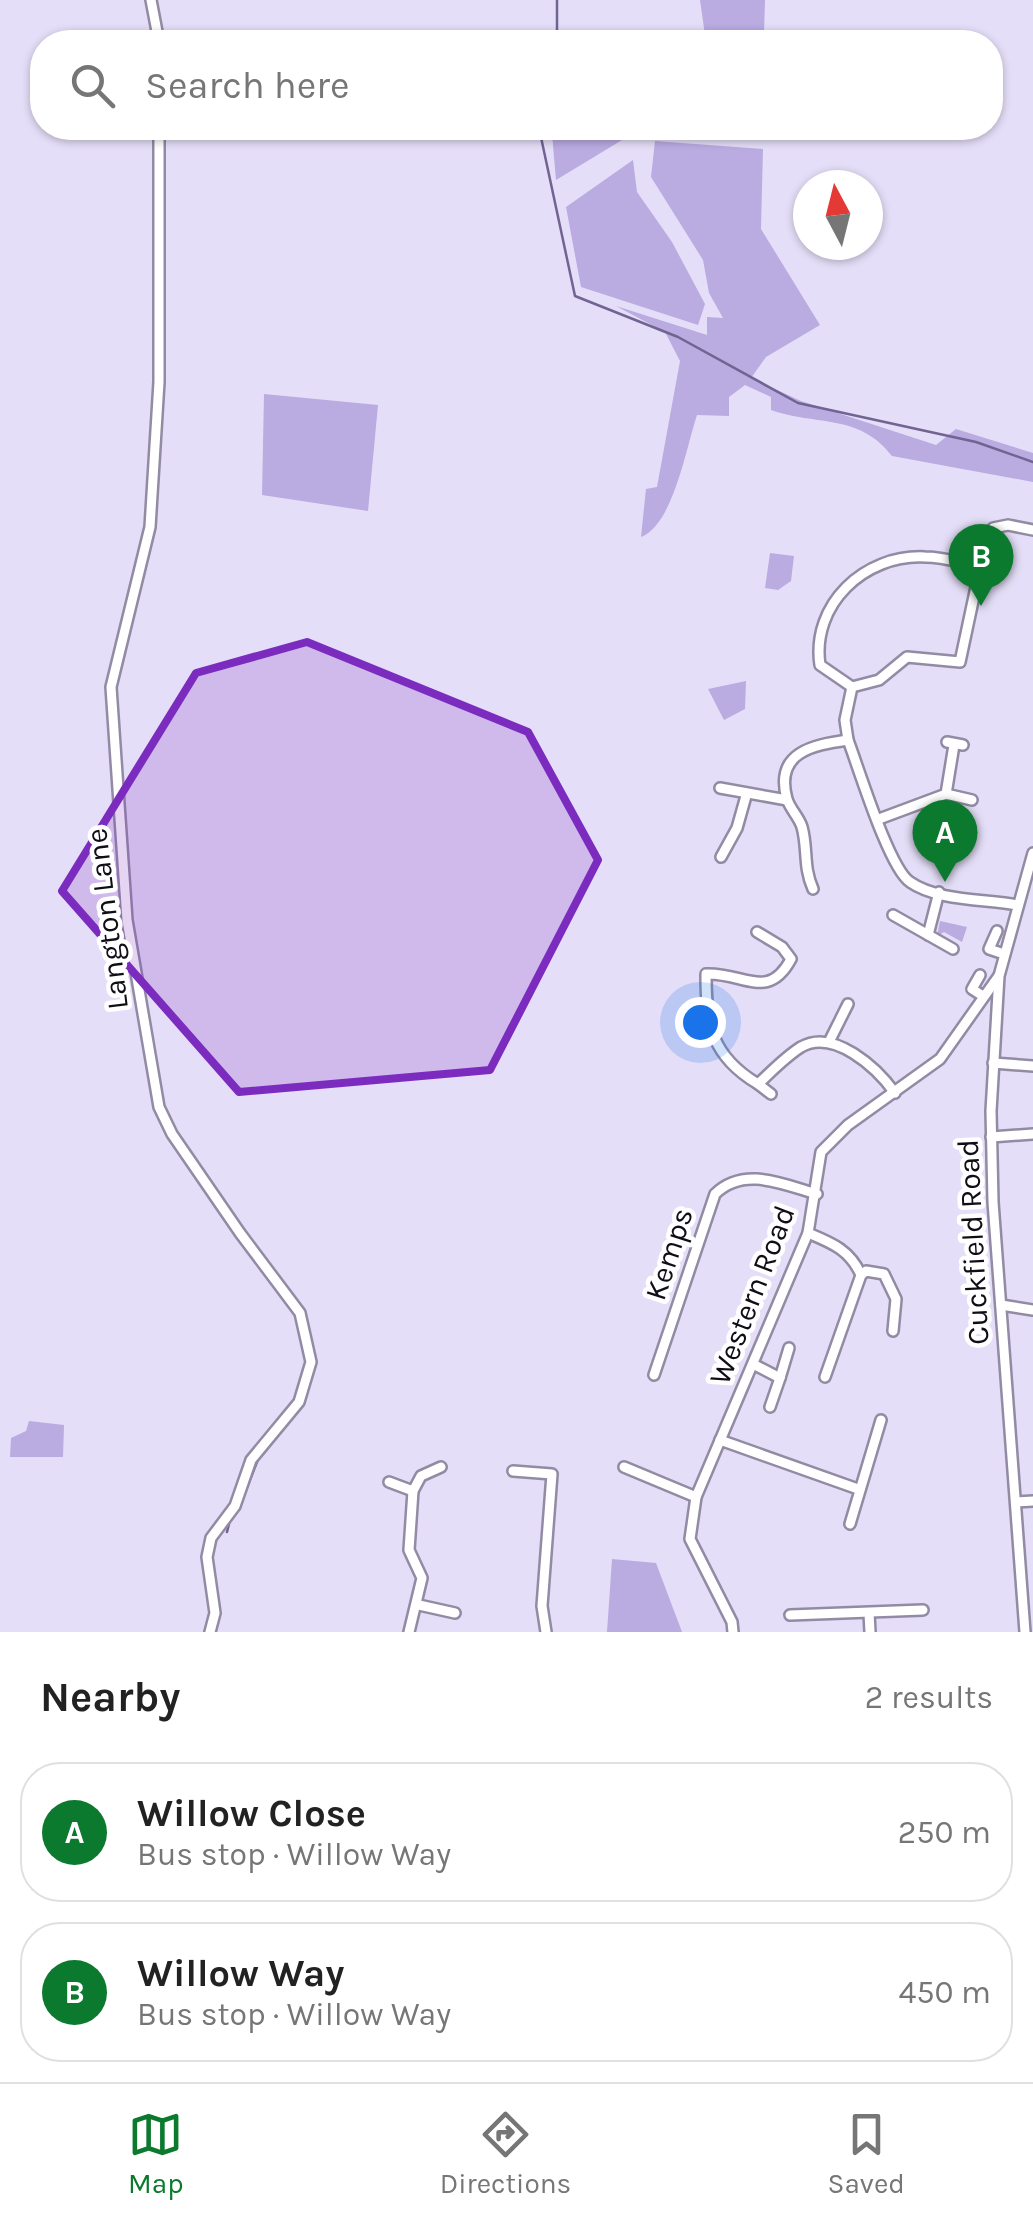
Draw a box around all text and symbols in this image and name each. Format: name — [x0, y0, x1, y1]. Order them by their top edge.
search box — [30, 30, 1003, 140]
icon: search — [65, 58, 120, 113]
text: Search here — [145, 63, 349, 108]
north arrow — [793, 170, 883, 260]
pin: B — [948, 524, 1014, 606]
pin: A — [912, 800, 978, 882]
street label: Langton Lane — [78, 826, 136, 1012]
your location — [675, 997, 726, 1048]
street label: Cuckfield Road — [950, 1138, 996, 1346]
street label: Western Road — [701, 1200, 803, 1390]
street label: Kemps — [637, 1203, 701, 1305]
text: Nearby — [40, 1672, 180, 1722]
text: 2 results — [865, 1679, 993, 1716]
text: Willow Close — [137, 1791, 366, 1836]
text: A — [64, 1814, 85, 1851]
text: 250 m — [898, 1814, 991, 1851]
text: Bus stop · Willow Way — [137, 1836, 451, 1873]
text: Willow Way — [137, 1951, 344, 1996]
text: B — [64, 1974, 85, 2011]
text: 450 m — [899, 1974, 991, 2011]
text: Bus stop · Willow Way — [137, 1996, 451, 2033]
tab: Map — [128, 2107, 184, 2200]
tab: Directions — [440, 2107, 571, 2200]
tab: Saved — [827, 2107, 905, 2200]

